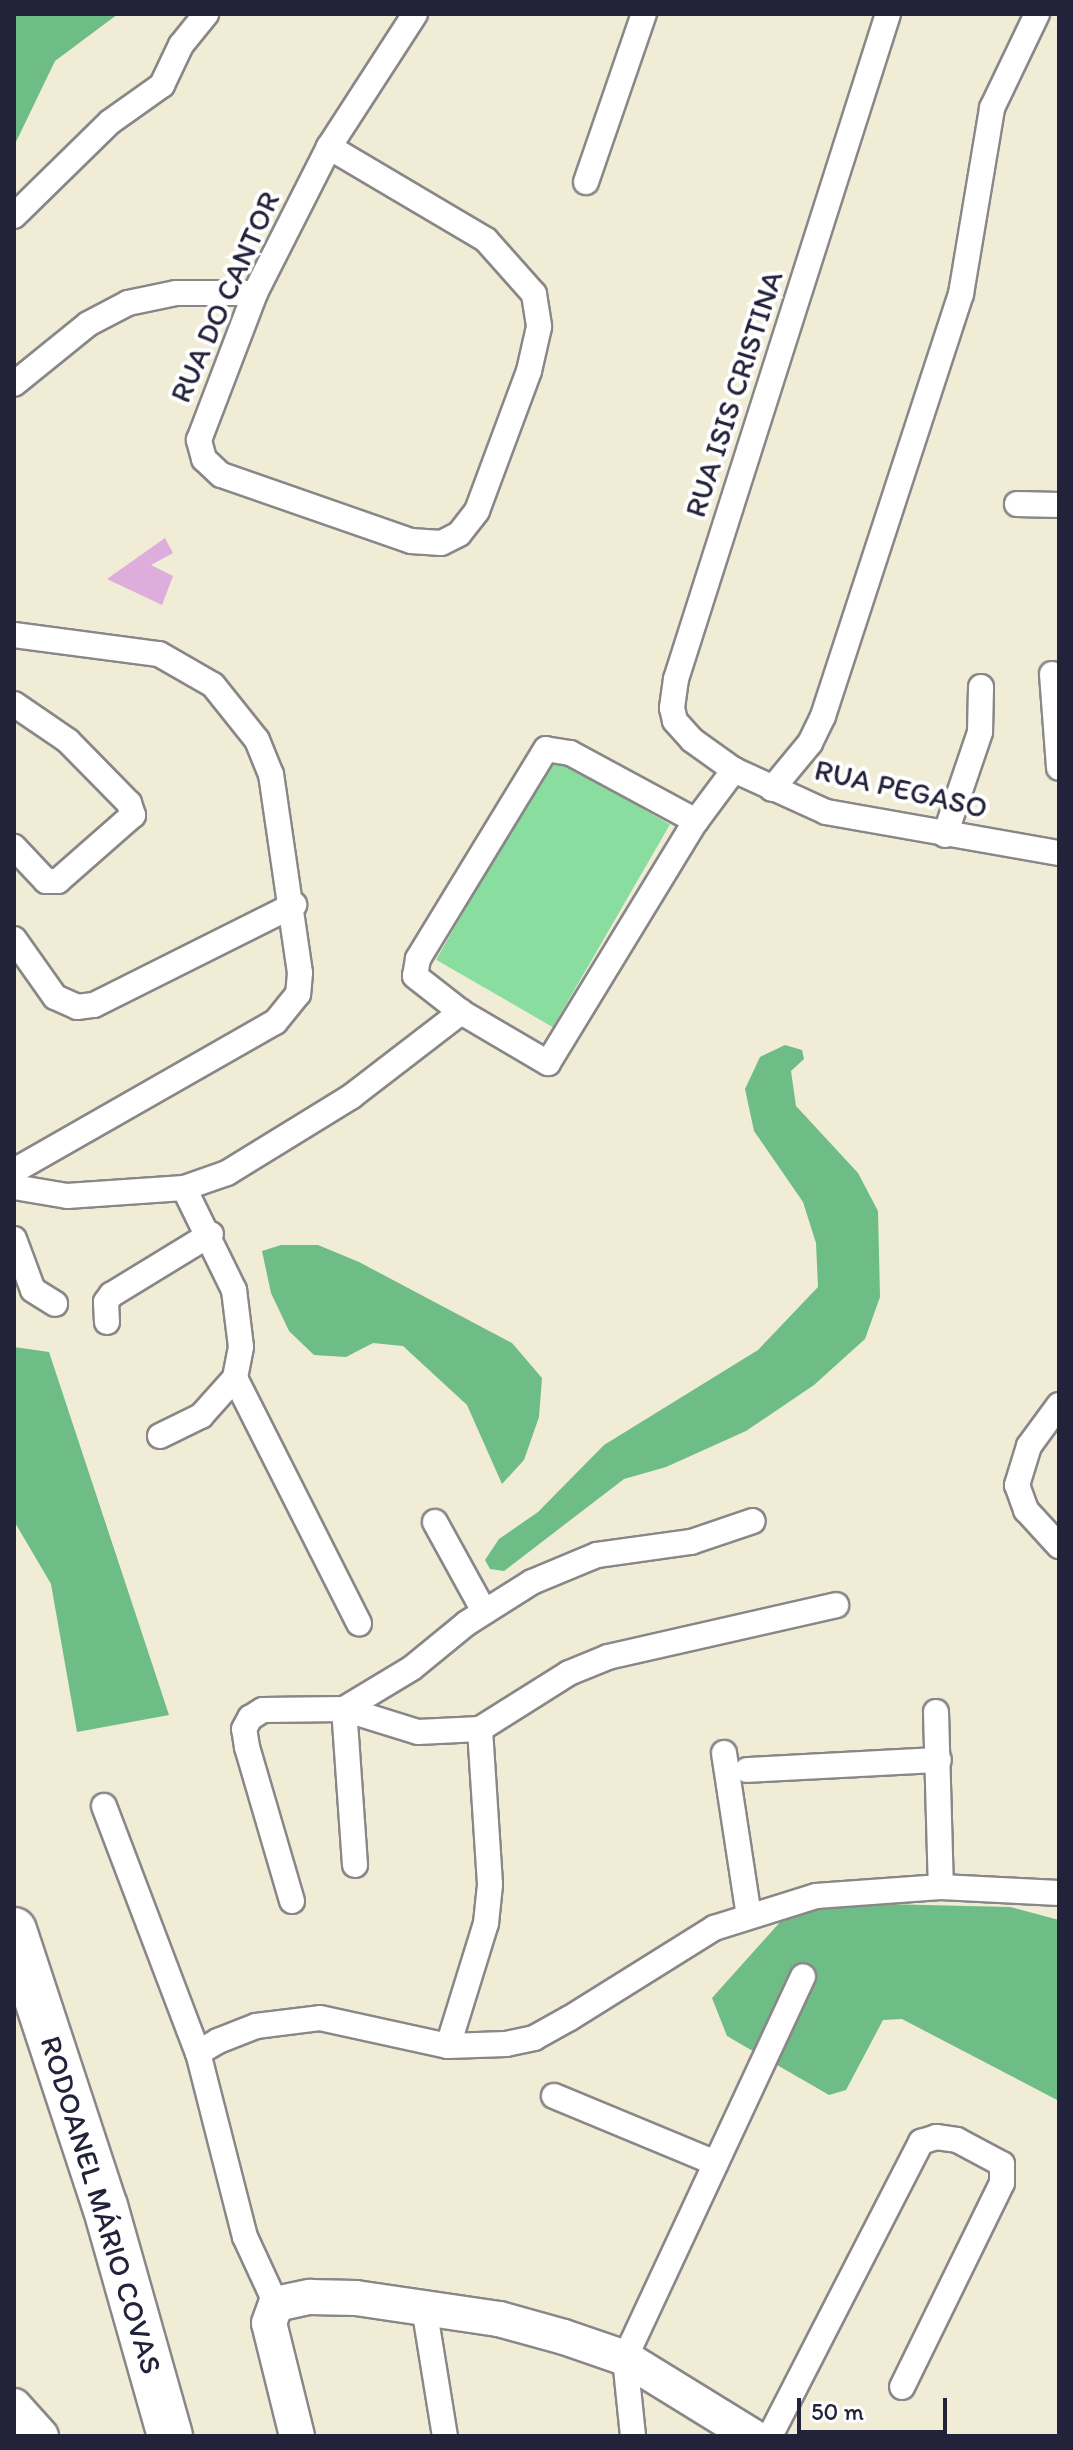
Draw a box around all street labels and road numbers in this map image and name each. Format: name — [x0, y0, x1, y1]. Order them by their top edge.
street label: RUA DO CANTOR — [162, 186, 288, 408]
street label: RUA ISIS CRISTINA — [678, 268, 790, 520]
street label: RUA PEGASO — [811, 752, 991, 826]
street label: RODOANEL MÁRIO COVAS — [32, 2030, 170, 2380]

